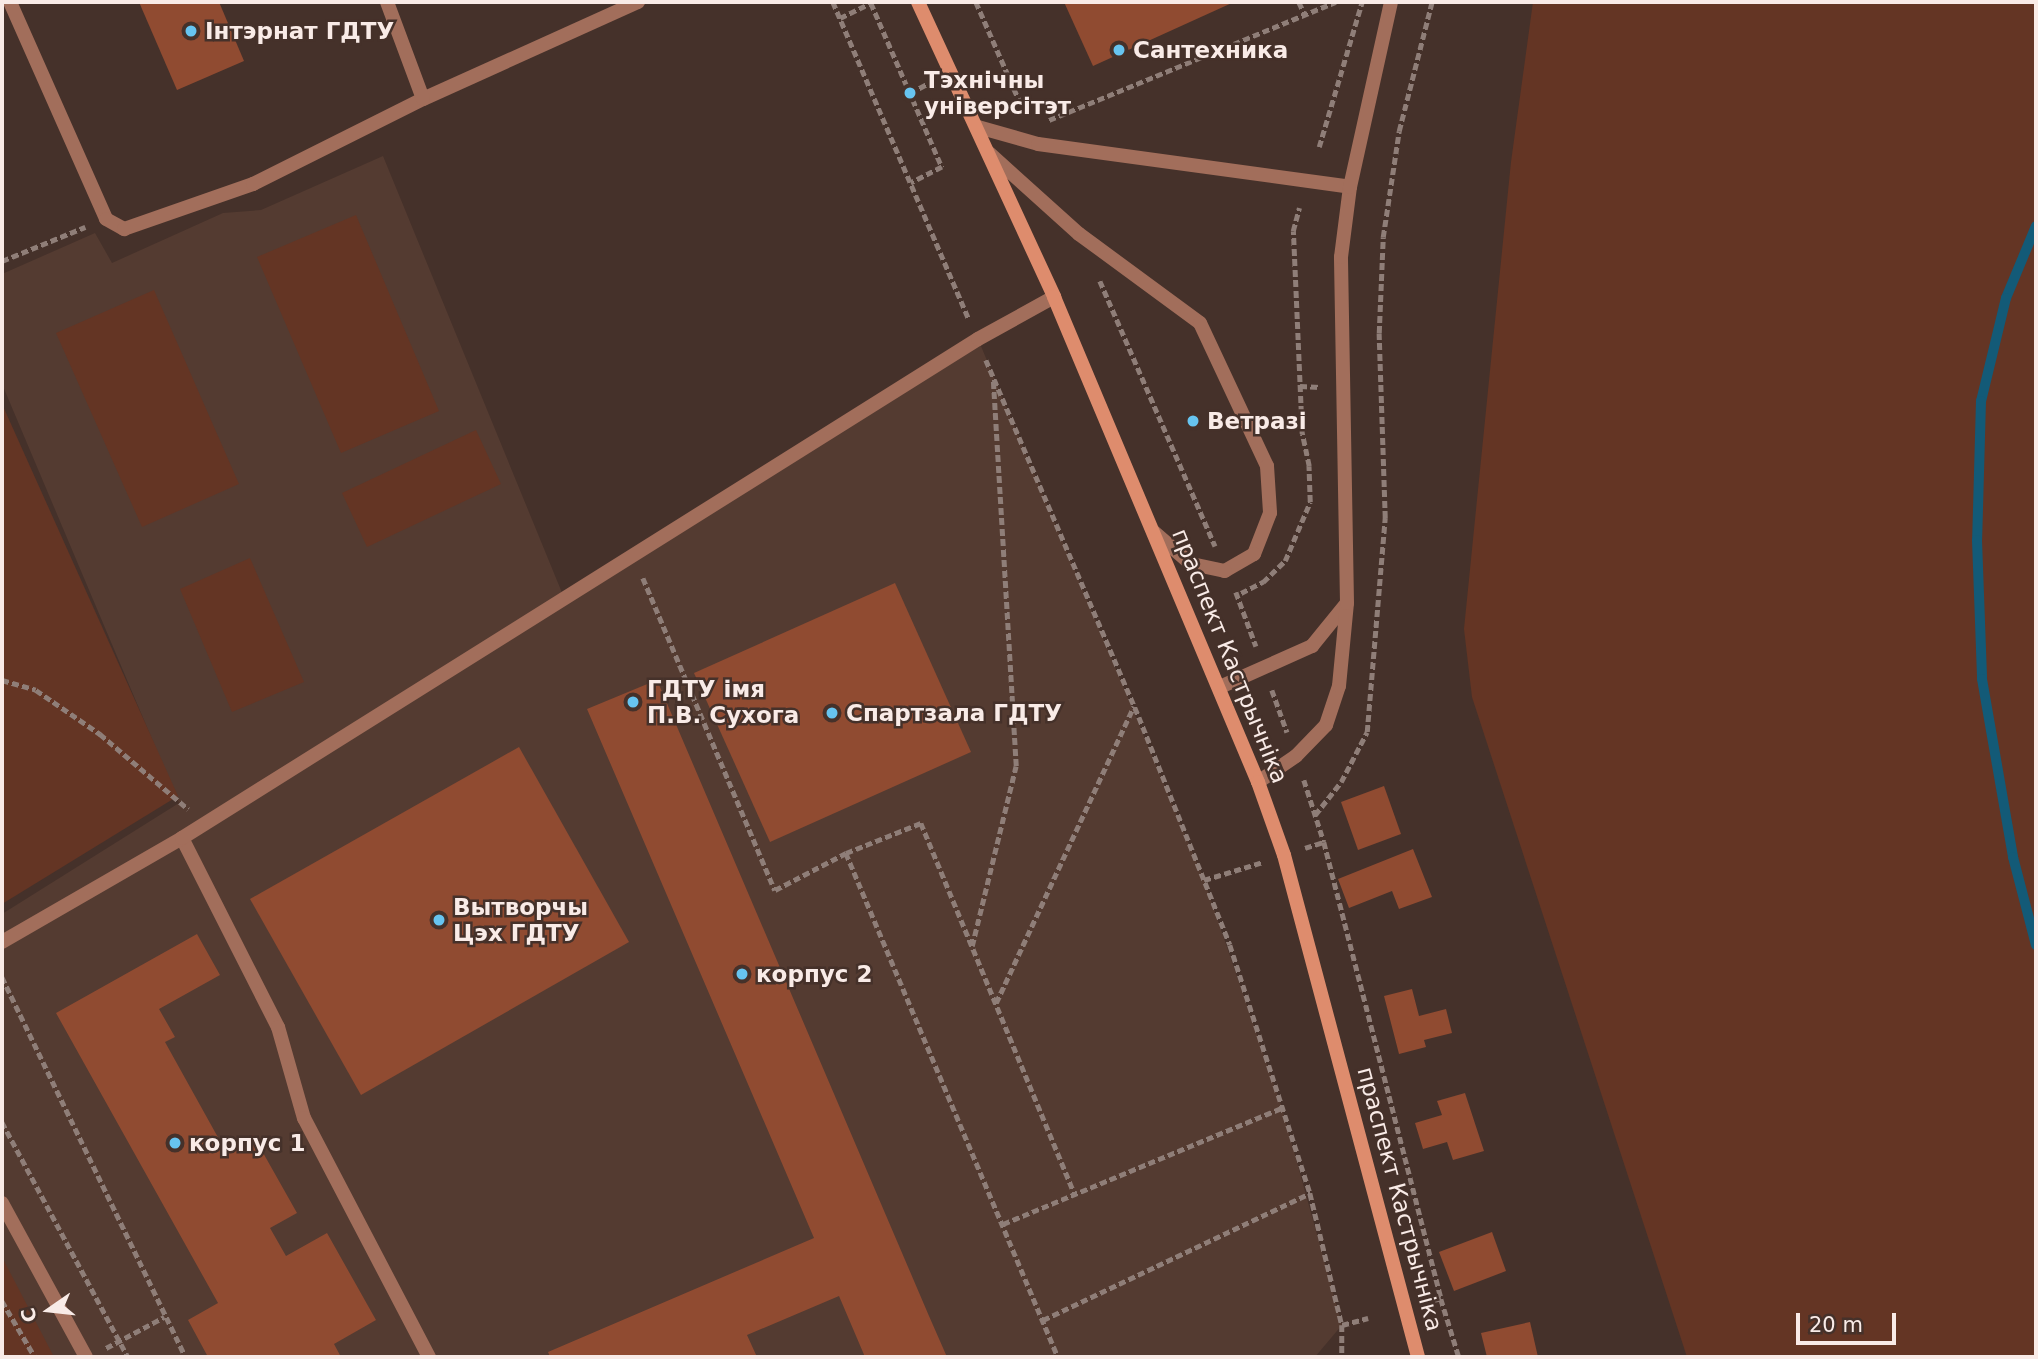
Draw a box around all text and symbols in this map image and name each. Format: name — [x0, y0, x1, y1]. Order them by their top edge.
place label: Інтэрнат ГДТУ — [205, 17, 394, 45]
marker: Інтэрнат ГДТУ — [183, 23, 199, 39]
place label: Сантехника — [1133, 36, 1288, 64]
marker: Сантехника — [1111, 42, 1127, 58]
place label: Тэхнічны універсітэт — [924, 66, 1071, 120]
marker: Тэхнічны універсітэт — [902, 85, 918, 101]
place label: Ветразі — [1207, 407, 1307, 435]
marker: Ветразі — [1185, 413, 1201, 429]
street label: праспект Кастрычніка — [1166, 525, 1294, 787]
place label: ГДТУ імя П.В. Сухога — [647, 675, 799, 729]
marker: ГДТУ імя П.В. Сухога — [625, 694, 641, 710]
place label: Спартзала ГДТУ — [846, 699, 1062, 727]
marker: Спартзала ГДТУ — [824, 705, 840, 721]
place label: Вытворчы Цэх ГДТУ — [453, 893, 588, 947]
marker: Вытворчы Цэх ГДТУ — [431, 912, 447, 928]
place label: корпус 2 — [756, 960, 872, 988]
marker: корпус 2 — [734, 966, 750, 982]
street label: праспект Кастрычніка — [1351, 1064, 1449, 1334]
place label: корпус 1 — [189, 1129, 305, 1157]
marker: корпус 1 — [167, 1135, 183, 1151]
north arrow — [14, 1275, 84, 1345]
scale bar — [1800, 1300, 1900, 1344]
text: С — [16, 1306, 41, 1325]
text: 20 m — [1809, 1313, 1863, 1337]

